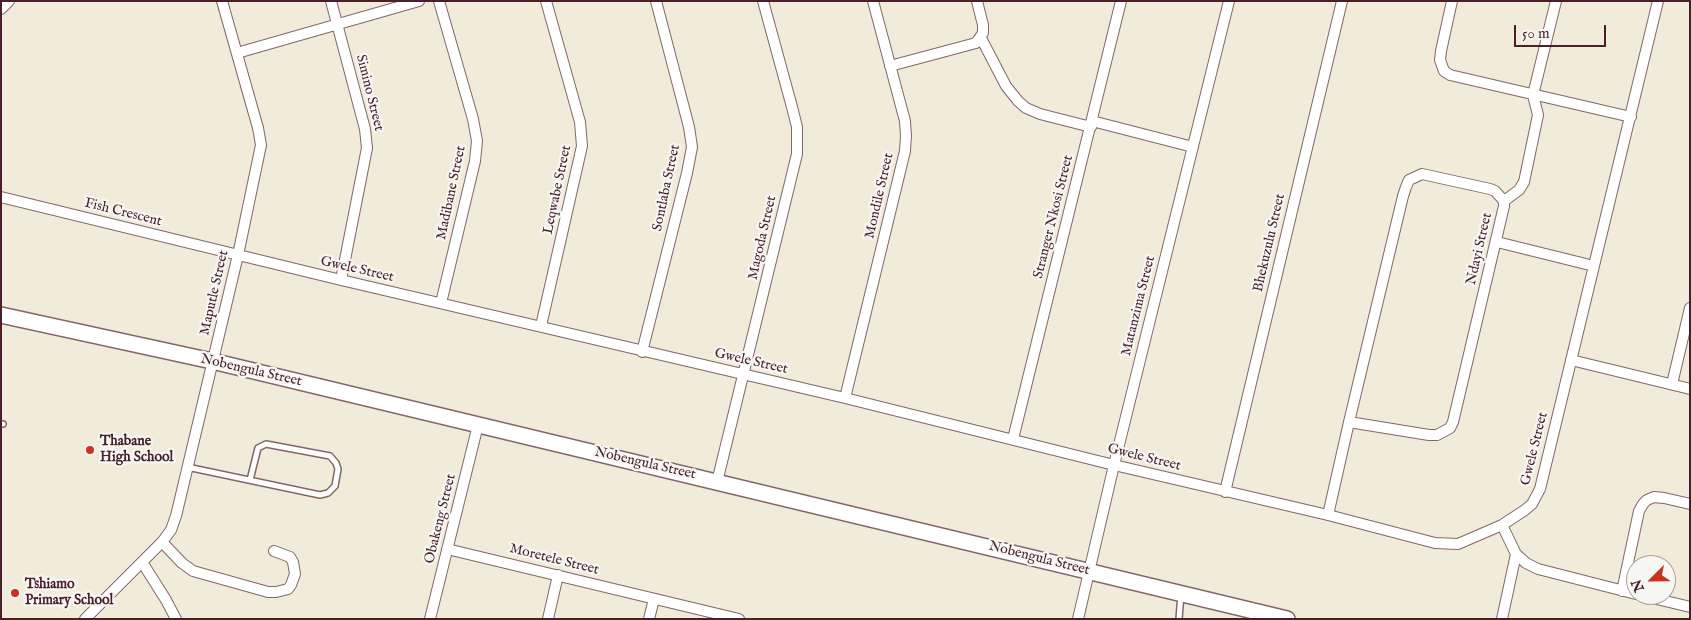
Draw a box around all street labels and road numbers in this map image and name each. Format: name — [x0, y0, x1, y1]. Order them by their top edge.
street label: Simino Street — [351, 53, 387, 133]
street label: Sontlaba Street — [650, 143, 684, 233]
street label: Madibane Street — [434, 144, 470, 242]
street label: Leqwabe Street — [540, 144, 576, 236]
street label: Mondile Street — [862, 152, 898, 240]
street label: Stranger Nkosi Street — [1031, 154, 1077, 280]
street label: Bhekuzulu Street — [1251, 192, 1289, 294]
street label: Magoda Street — [745, 194, 781, 282]
street label: Fish Crescent — [83, 195, 163, 231]
street label: Ndayi Street — [1464, 211, 1496, 287]
street label: Maputle Street — [197, 249, 233, 337]
street label: Gwele Street — [319, 253, 395, 287]
street label: Matanzima Street — [1118, 254, 1160, 358]
street label: Gwele Street — [713, 345, 789, 379]
street label: Nobengula Street — [199, 351, 303, 391]
street label: Gwele Street — [1518, 411, 1552, 487]
street label: Gwele Street — [1106, 441, 1182, 475]
street label: Nobengula Street — [593, 444, 697, 484]
street label: Obakeng Street — [422, 472, 460, 566]
street label: Nobengula Street — [987, 538, 1091, 580]
street label: Moretele Street — [508, 541, 600, 579]

